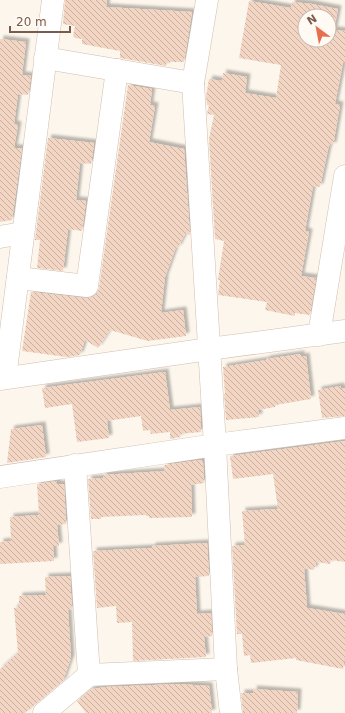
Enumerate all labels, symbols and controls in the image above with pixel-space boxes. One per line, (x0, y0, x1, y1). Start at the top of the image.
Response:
scale bar (10, 8, 70, 34)
north arrow (297, 8, 337, 48)
text: N (305, 12, 319, 28)
text: 20 m (16, 15, 47, 29)

